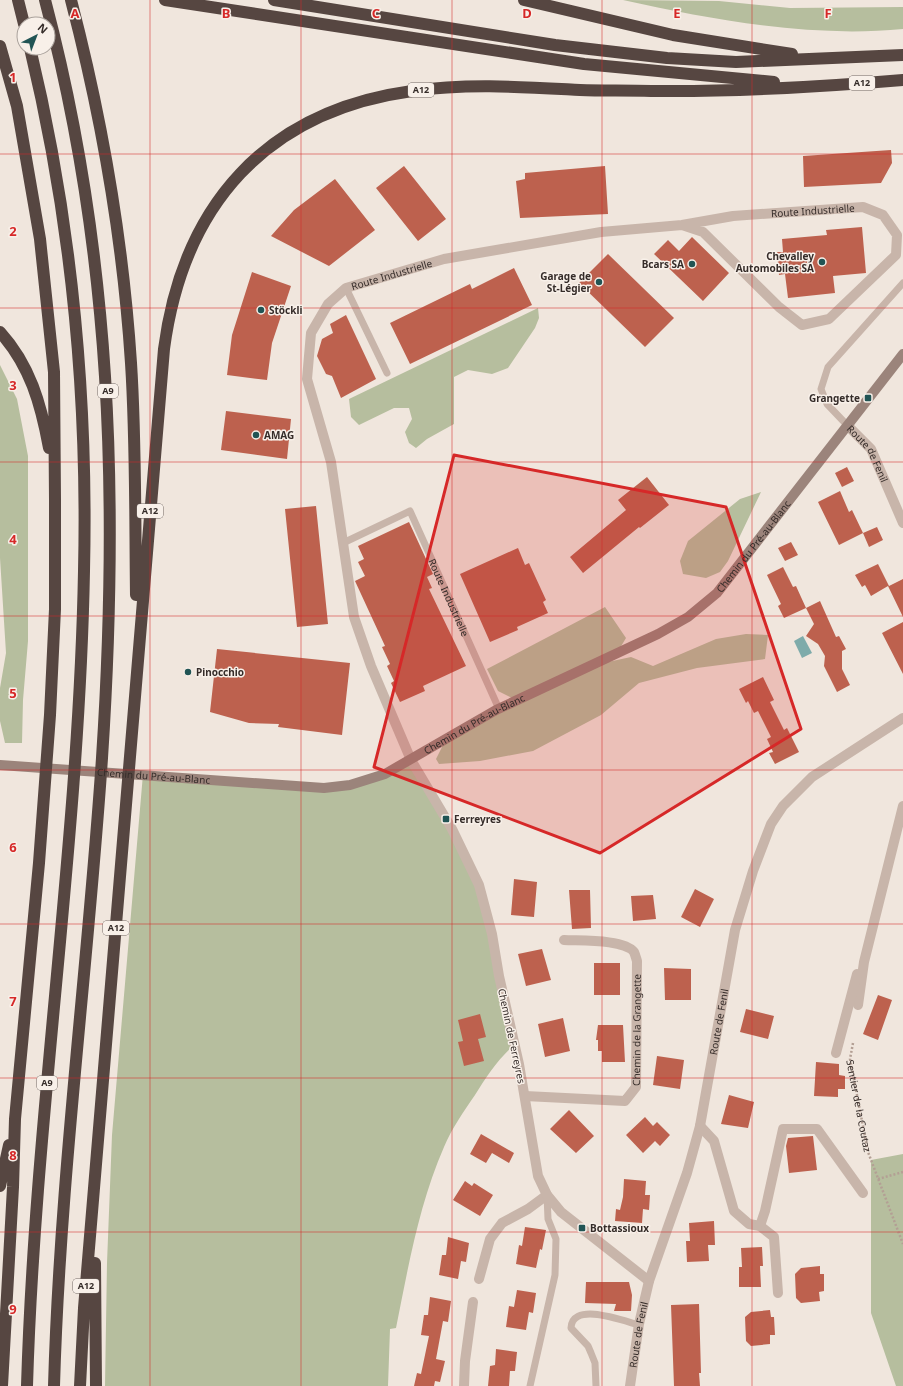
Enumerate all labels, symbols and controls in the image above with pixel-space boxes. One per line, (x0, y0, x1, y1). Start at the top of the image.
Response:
text: A (71, 4, 80, 22)
text: B (222, 4, 230, 22)
text: C (372, 4, 380, 22)
text: D (522, 4, 532, 22)
text: E (673, 4, 681, 22)
text: F (824, 4, 832, 22)
north arrow (16, 16, 56, 56)
text: N (35, 20, 51, 37)
text: 1 (9, 68, 17, 86)
road number: A12 (849, 76, 875, 90)
road number: A12 (408, 83, 434, 97)
street label: Route Industrielle (770, 201, 855, 220)
text: 2 (9, 222, 17, 240)
place label: Chevalley Automobiles SA (736, 249, 814, 275)
street label: Route Industrielle (349, 256, 434, 293)
place label: Bcars SA (642, 257, 684, 271)
marker: Chevalley Automobiles SA (817, 257, 827, 267)
marker: Bcars SA (687, 259, 697, 269)
place label: Garage de St-Légier (540, 269, 592, 295)
marker: Garage de St-Légier (594, 277, 604, 287)
place label: Stöckli (269, 303, 302, 317)
marker: Stöckli (256, 305, 266, 315)
text: 3 (9, 376, 17, 394)
road number: A9 (98, 384, 118, 398)
place label: Grangette (809, 391, 860, 405)
marker: Grangette (863, 393, 873, 403)
street label: Route de Fenil (844, 422, 892, 484)
place label: AMAG (264, 428, 294, 442)
marker: AMAG (251, 430, 261, 440)
street label: Chemin du Pré-au-Blanc (713, 497, 794, 595)
road number: A12 (137, 504, 163, 518)
text: 4 (9, 530, 17, 548)
street label: Route Industrielle (425, 556, 473, 639)
place label: Pinocchio (196, 665, 244, 679)
marker: Pinocchio (183, 667, 193, 677)
text: 5 (9, 684, 17, 702)
street label: Chemin du Pré-au-Blanc (421, 690, 527, 757)
street label: Chemin du Pré-au-Blanc (97, 765, 211, 787)
place label: Ferreyres (454, 812, 501, 826)
marker: Ferreyres (441, 814, 451, 824)
text: 6 (9, 838, 17, 856)
road number: A12 (103, 921, 129, 935)
street label: Chemin de la Grangette (629, 974, 644, 1086)
street label: Chemin de Ferreyres (495, 987, 529, 1085)
street label: Route de Fenil (706, 988, 731, 1056)
text: 7 (9, 992, 17, 1010)
street label: Sentier de la Coutaz (843, 1059, 875, 1153)
road number: A9 (37, 1076, 57, 1090)
text: 8 (9, 1146, 17, 1164)
place label: Bottassioux (590, 1221, 649, 1235)
marker: Bottassioux (577, 1223, 587, 1233)
road number: A12 (73, 1279, 99, 1293)
text: 9 (9, 1300, 17, 1318)
street label: Route de Fenil (626, 1300, 651, 1369)

